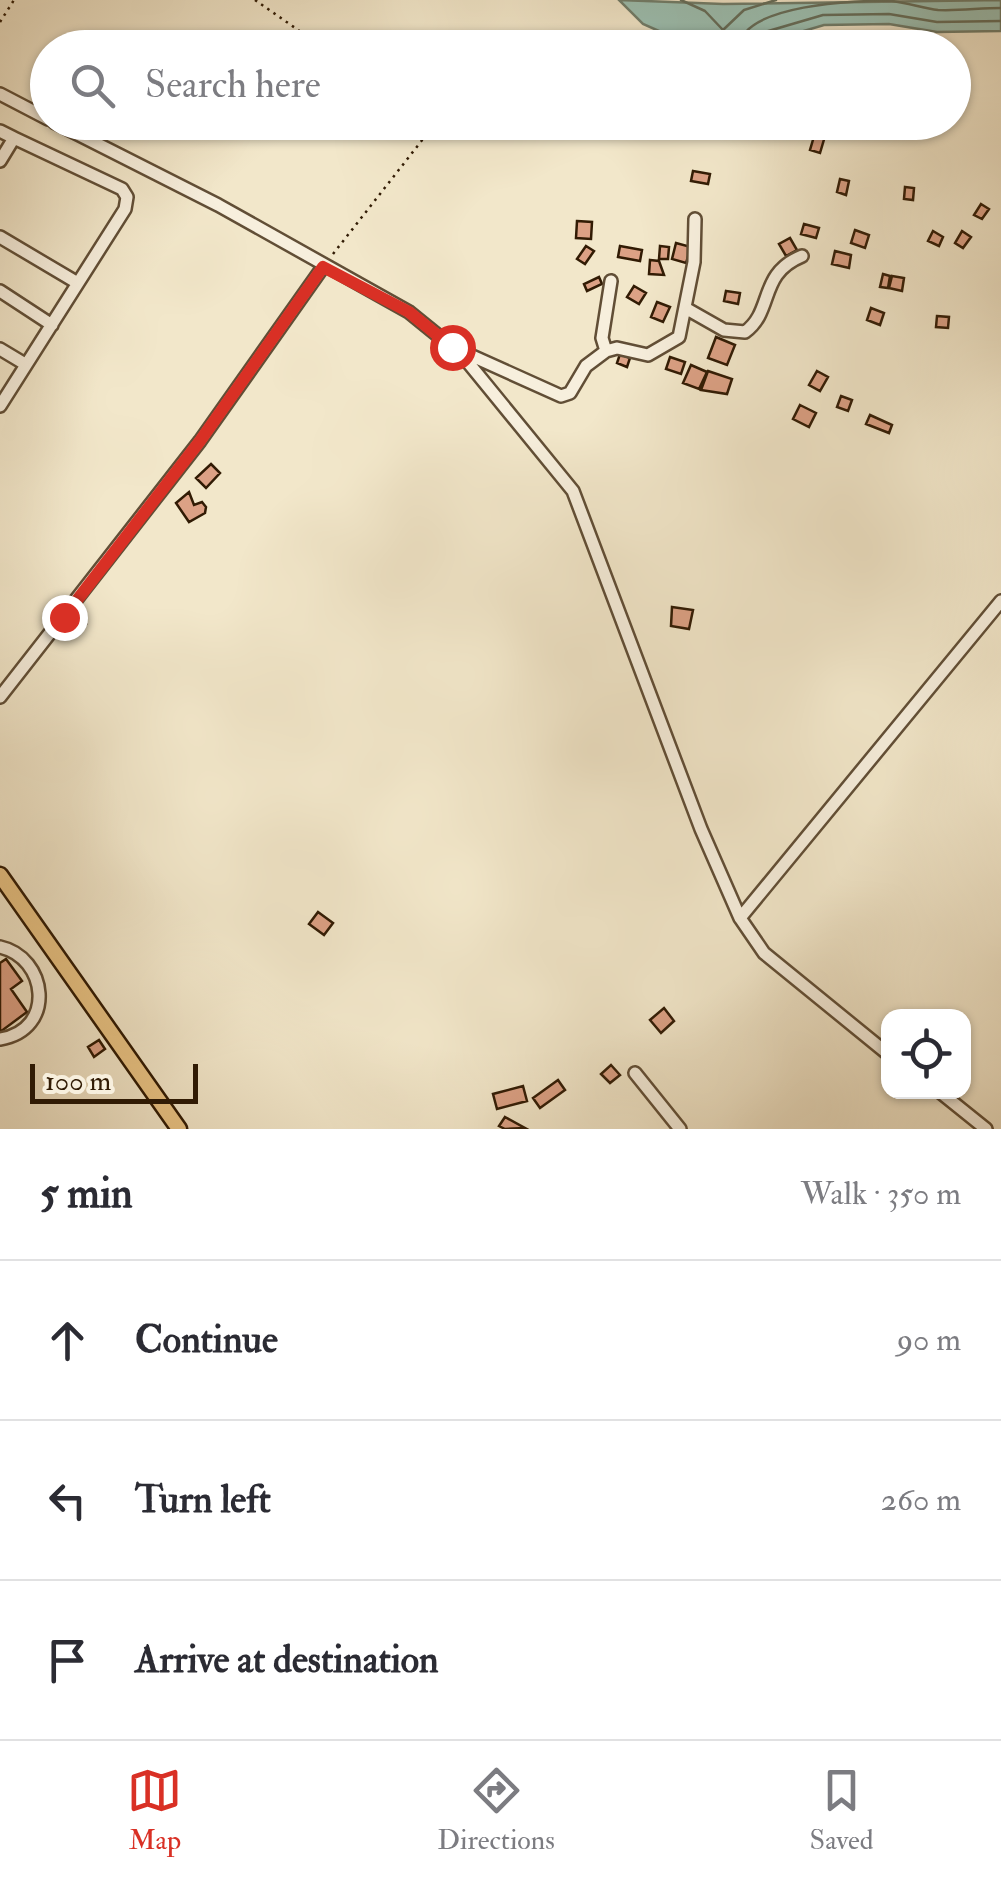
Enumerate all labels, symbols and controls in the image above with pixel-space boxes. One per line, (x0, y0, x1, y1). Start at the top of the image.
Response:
search box (30, 30, 971, 140)
icon: search (65, 58, 120, 113)
text: Search here (145, 61, 321, 109)
route start (430, 325, 476, 371)
route end (42, 595, 88, 641)
map controls (881, 1009, 971, 1099)
button: locate (881, 1009, 971, 1099)
scale bar (30, 1059, 198, 1104)
text: 100 m (45, 1064, 111, 1099)
text: 5 min (40, 1168, 133, 1220)
text: Walk · 350 m (801, 1174, 961, 1214)
icon: ahead (40, 1313, 95, 1368)
text: Continue (135, 1316, 278, 1364)
text: 90 m (897, 1320, 961, 1360)
icon: left (40, 1473, 95, 1528)
text: Turn left (135, 1476, 271, 1524)
text: 260 m (881, 1480, 961, 1520)
icon: arrive (40, 1633, 95, 1688)
text: Arrive at destination (135, 1636, 439, 1684)
tab: Map (127, 1763, 182, 1858)
tab: Directions (437, 1763, 555, 1858)
tab: Saved (810, 1763, 874, 1858)

